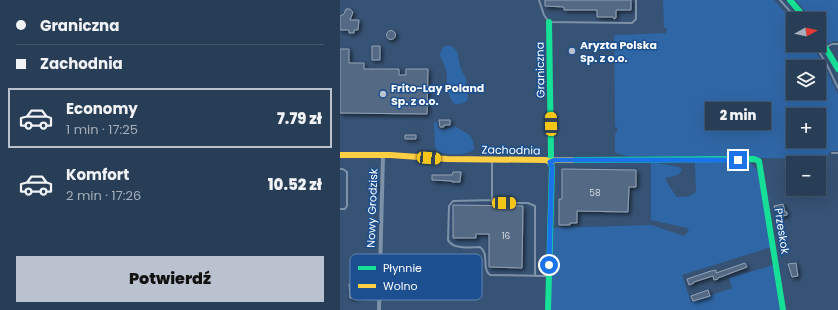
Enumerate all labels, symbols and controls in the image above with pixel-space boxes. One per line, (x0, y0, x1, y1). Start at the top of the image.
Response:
north arrow (786, 12, 826, 52)
map controls (786, 12, 826, 196)
text: Graniczna (40, 15, 119, 36)
place label: Aryzta Polska Sp. z o.o. (580, 37, 657, 66)
street label: Graniczna (532, 42, 548, 98)
marker: Aryzta Polska Sp. z o.o. (567, 46, 577, 56)
text: Zachodnia (40, 53, 123, 74)
button: layers (786, 60, 826, 100)
place label: Frito-Lay Poland Sp. z o.o. (391, 80, 484, 109)
marker: Frito-Lay Poland Sp. z o.o. (378, 89, 388, 99)
text: Economy (66, 98, 138, 119)
icon: car (18, 100, 54, 136)
callout: 2 min (705, 102, 771, 130)
text: 2 min (720, 106, 756, 125)
text: 7.79 zł (277, 108, 322, 129)
button: + (786, 108, 826, 148)
car (545, 112, 557, 136)
text: 1 min · 17:25 (66, 120, 138, 139)
street label: Zachodnia (481, 141, 541, 159)
car (417, 151, 441, 165)
route end (729, 151, 747, 169)
button: − (786, 156, 826, 196)
text: Komfort (66, 164, 129, 185)
icon: car (18, 166, 54, 202)
street label: Nowy Grodzisk (363, 168, 381, 248)
text: 10.52 zł (268, 174, 322, 195)
text: 2 min · 17:26 (66, 186, 141, 205)
house number: 58 (589, 187, 601, 199)
car (492, 197, 516, 209)
street label: Przeskok (770, 207, 794, 255)
house number: 16 (502, 230, 511, 242)
legend (350, 254, 482, 300)
button: Potwierdź (16, 256, 324, 302)
route start (540, 256, 558, 274)
text: Płynnie (383, 260, 422, 276)
text: Wolno (383, 278, 418, 294)

